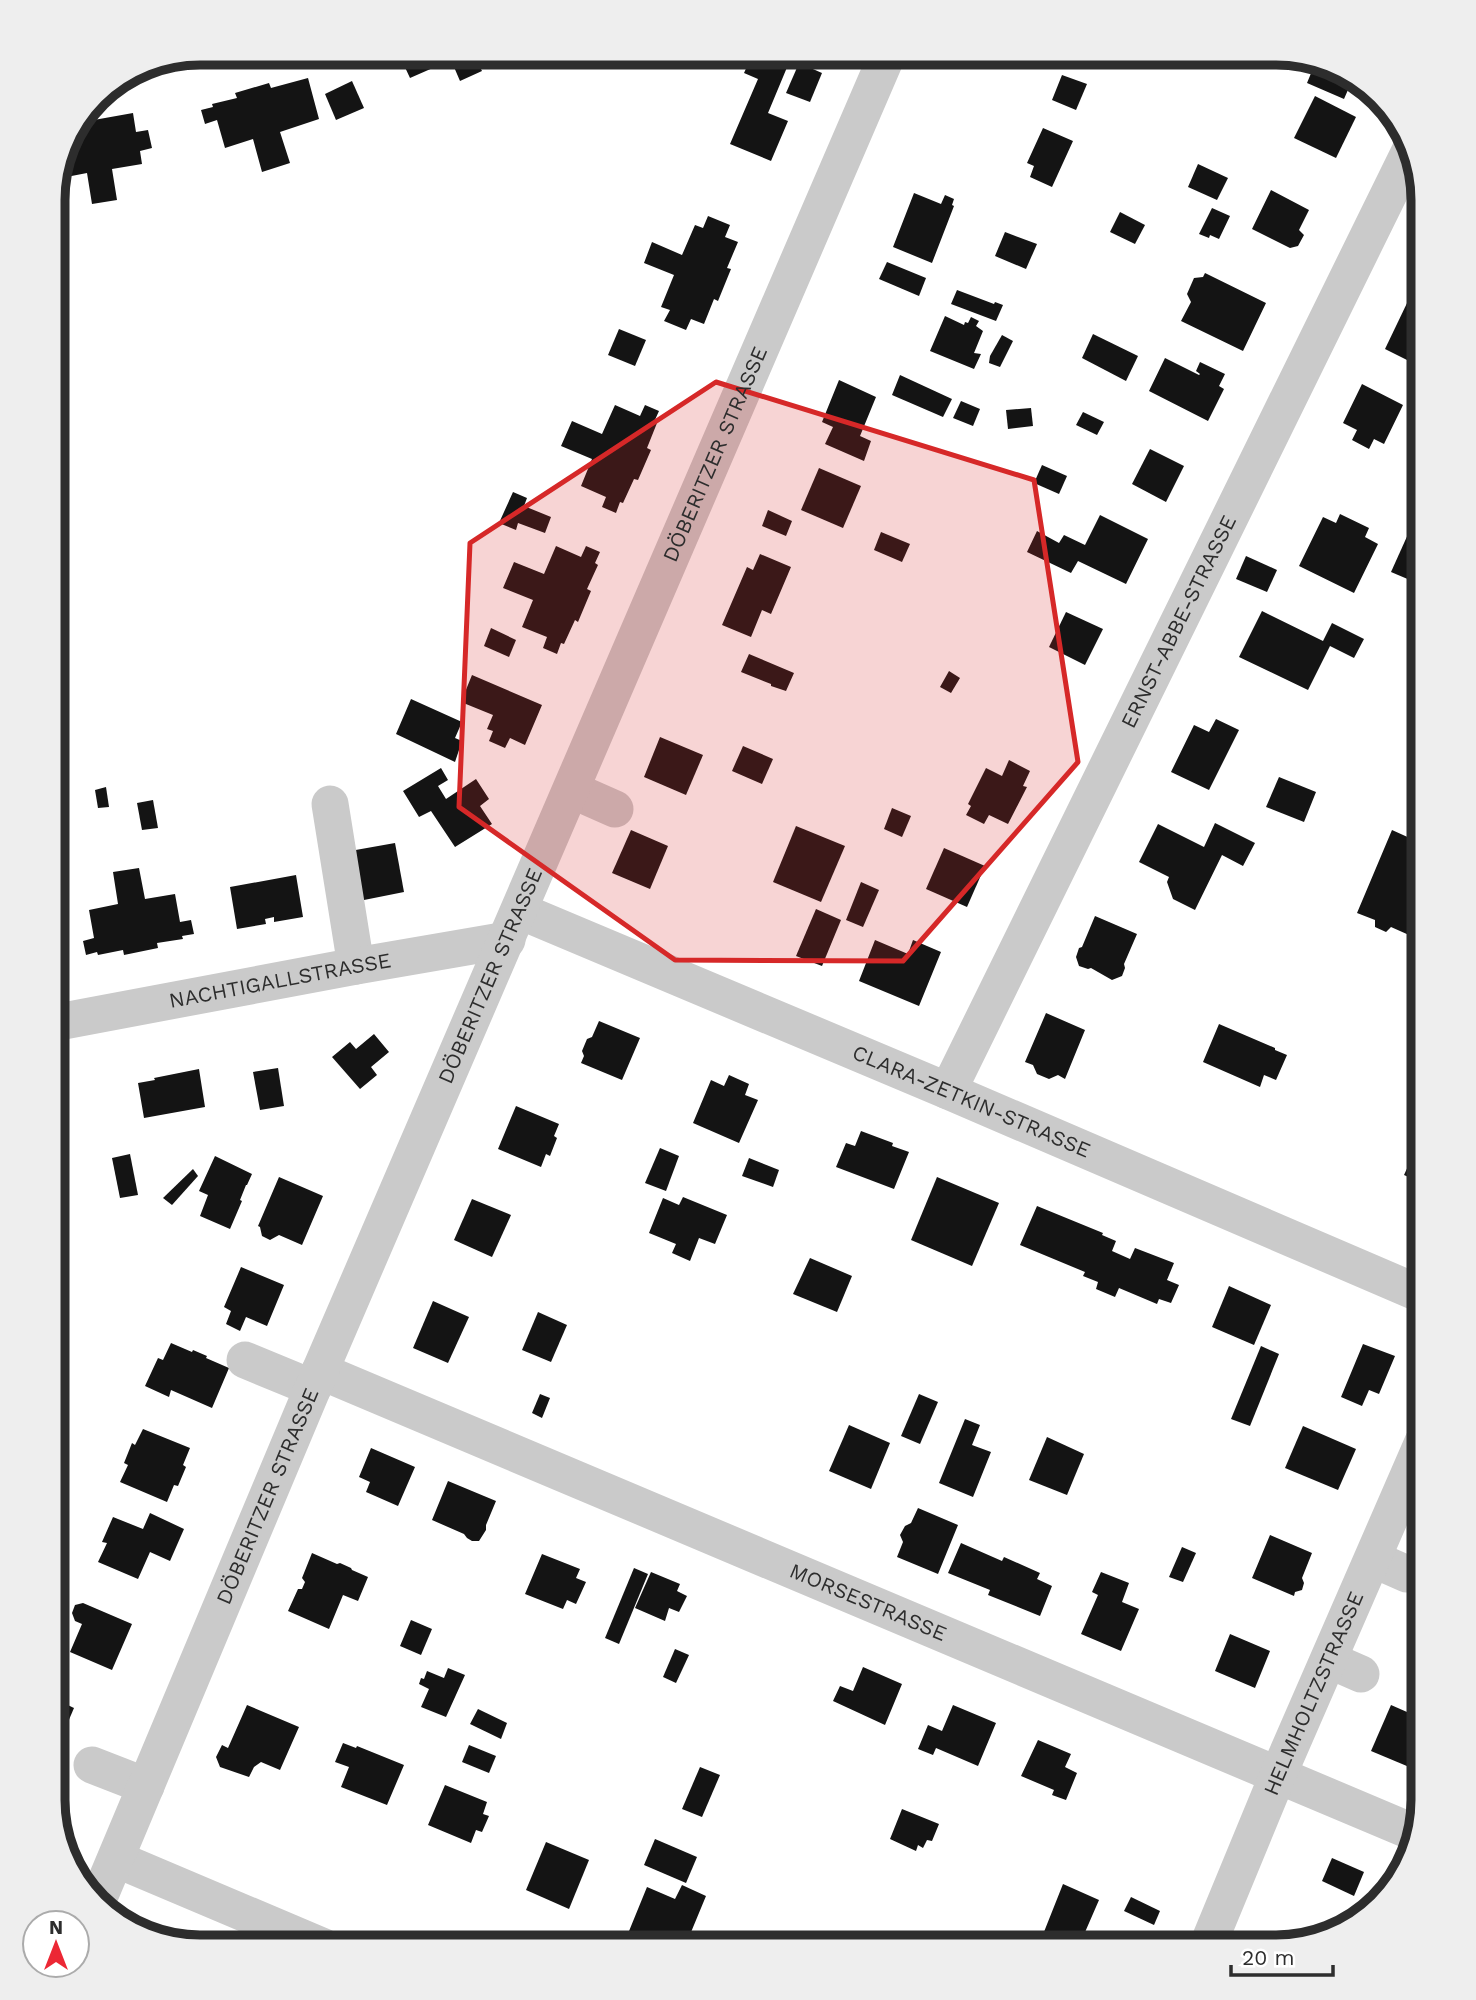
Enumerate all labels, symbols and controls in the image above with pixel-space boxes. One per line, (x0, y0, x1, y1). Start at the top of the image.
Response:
street label: DÖBERITZER STRASSE (657, 342, 772, 566)
street label: ERNST-ABBE-STRASSE (1115, 511, 1241, 732)
street label: DÖBERITZER STRASSE (432, 864, 547, 1087)
street label: NACHTIGALLSTRASSE (167, 947, 393, 1013)
street label: CLARA-ZETKIN-STRASSE (849, 1039, 1094, 1163)
street label: DÖBERITZER STRASSE (211, 1384, 323, 1608)
street label: MORSESTRASSE (786, 1558, 951, 1646)
street label: HELMHOLTZSTRASSE (1258, 1588, 1368, 1799)
north arrow (21, 1909, 91, 1979)
text: N (49, 1916, 63, 1939)
scale bar (1231, 1934, 1332, 1978)
text: 20 m (1242, 1945, 1294, 1970)

